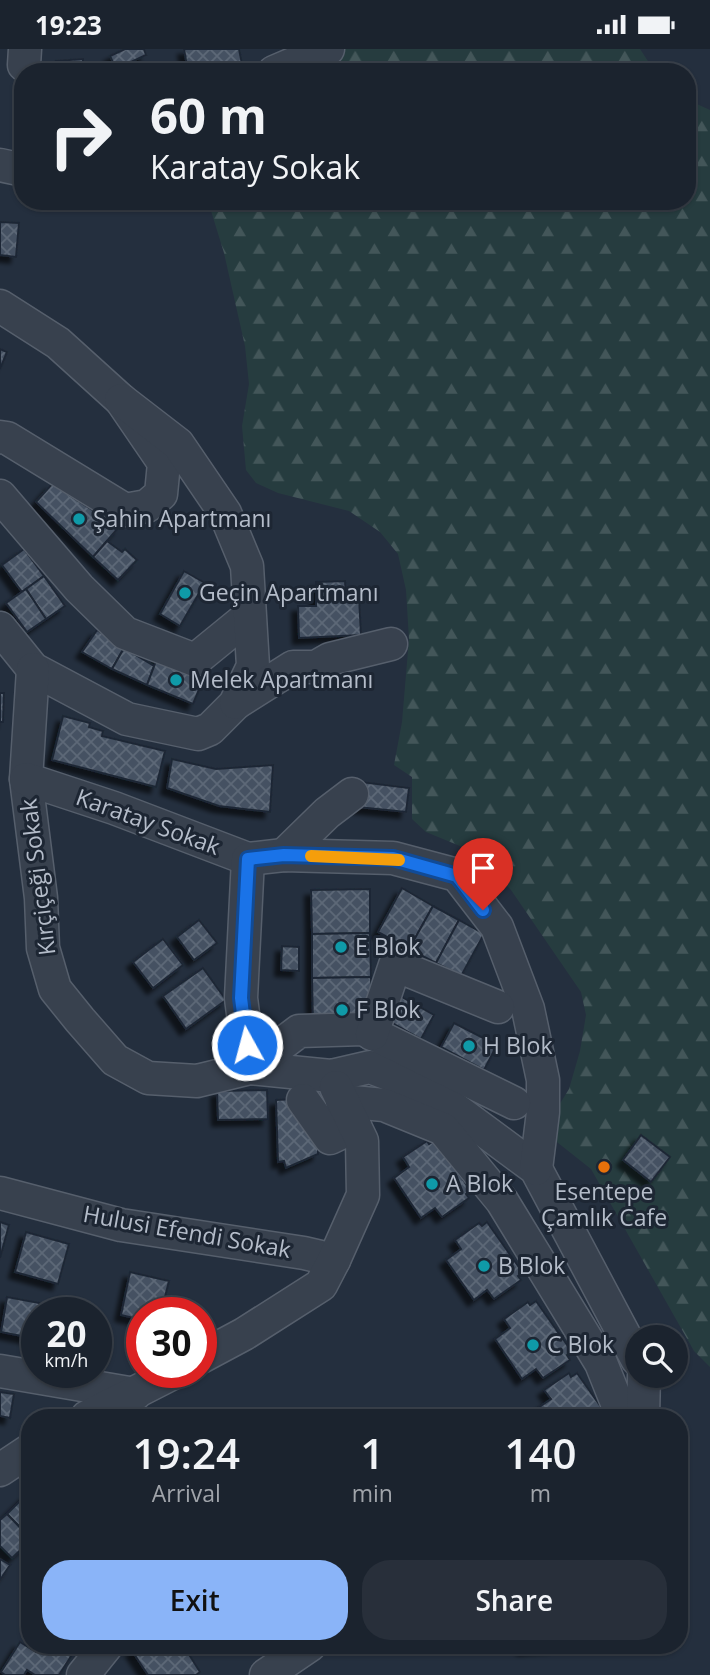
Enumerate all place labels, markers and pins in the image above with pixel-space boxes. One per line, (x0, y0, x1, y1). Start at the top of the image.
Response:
place label: Şahin Apartmanı (93, 502, 271, 534)
marker: Şahin Apartmanı (71, 511, 87, 527)
place label: Geçin Apartmanı (199, 576, 379, 608)
marker: Geçin Apartmanı (177, 585, 193, 601)
place label: Melek Apartmanı (190, 663, 373, 695)
marker: Melek Apartmanı (168, 672, 184, 688)
pin (453, 838, 513, 910)
place label: E Blok (355, 930, 420, 962)
marker: E Blok (333, 939, 349, 955)
place label: F Blok (356, 993, 420, 1025)
marker: F Blok (334, 1002, 350, 1018)
place label: H Blok (483, 1029, 553, 1061)
marker: H Blok (461, 1038, 477, 1054)
marker: Esentepe Çamlık Cafe (596, 1159, 612, 1175)
place label: A Blok (446, 1167, 513, 1199)
place label: Esentepe Çamlık Cafe (541, 1175, 667, 1233)
marker: A Blok (424, 1176, 440, 1192)
place label: B Blok (498, 1249, 565, 1281)
marker: B Blok (476, 1258, 492, 1274)
place label: C Blok (547, 1328, 614, 1360)
marker: C Blok (525, 1337, 541, 1353)

